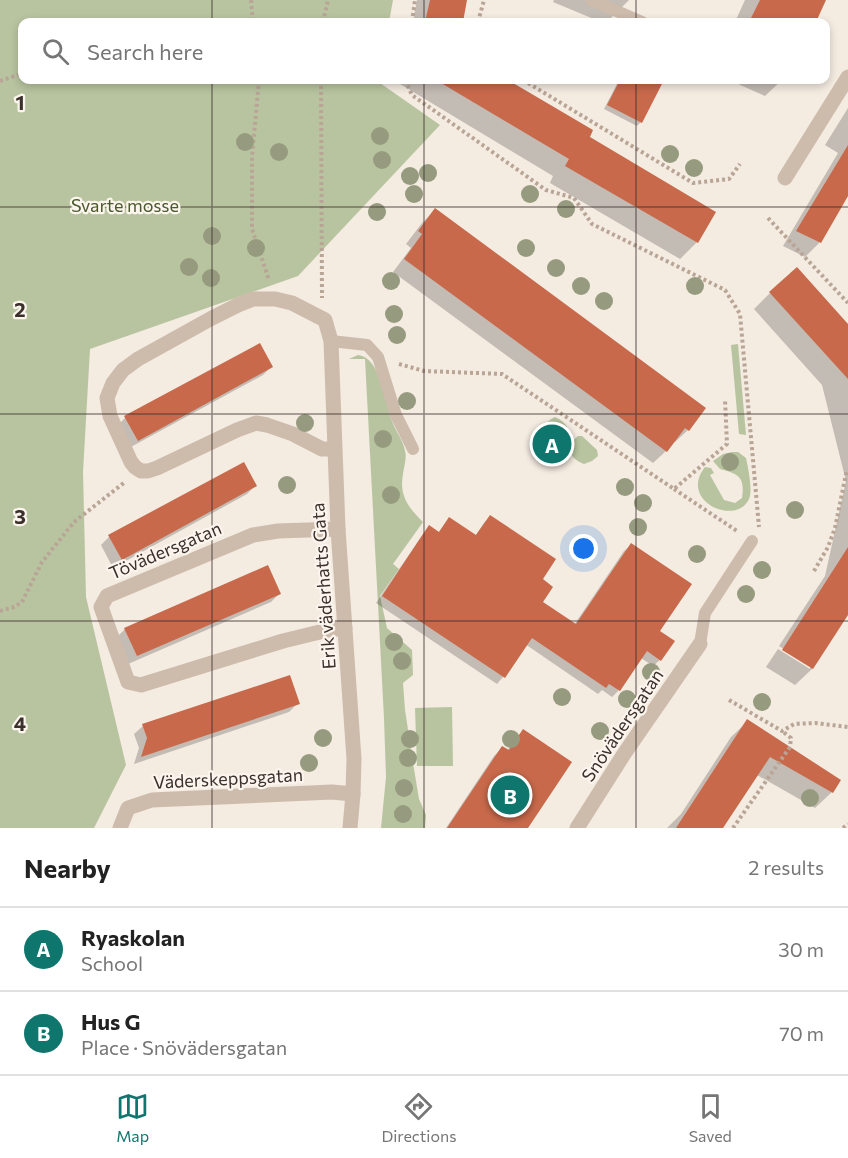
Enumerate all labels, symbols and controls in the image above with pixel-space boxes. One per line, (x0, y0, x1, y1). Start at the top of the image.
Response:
search box (18, 18, 830, 84)
icon: search (39, 35, 72, 68)
text: Search here (87, 38, 203, 65)
text: 1 (15, 90, 25, 114)
park label: Svarte mosse (71, 194, 179, 216)
text: 2 (14, 297, 26, 321)
pin: A (532, 422, 572, 466)
street label: Erik väderhatts Gata (306, 502, 340, 670)
text: 3 (14, 504, 26, 528)
street label: Tövädersgatan (105, 516, 225, 584)
your location (569, 534, 598, 563)
street label: Snövädersgatan (576, 665, 668, 785)
text: 4 (14, 711, 26, 735)
street label: Väderskeppsgatan (153, 763, 303, 793)
pin: B (490, 772, 530, 818)
text: Nearby (24, 852, 111, 883)
text: 2 results (748, 855, 824, 879)
text: Ryaskolan (81, 924, 185, 951)
text: A (36, 937, 51, 961)
text: 30 m (778, 937, 824, 961)
text: School (81, 951, 143, 975)
text: Hus G (81, 1008, 141, 1035)
text: B (37, 1021, 50, 1045)
text: 70 m (779, 1021, 824, 1045)
text: Place · Snövädersgatan (81, 1035, 287, 1059)
tab: Map (116, 1090, 149, 1145)
tab: Directions (381, 1090, 456, 1145)
tab: Saved (689, 1090, 732, 1145)

